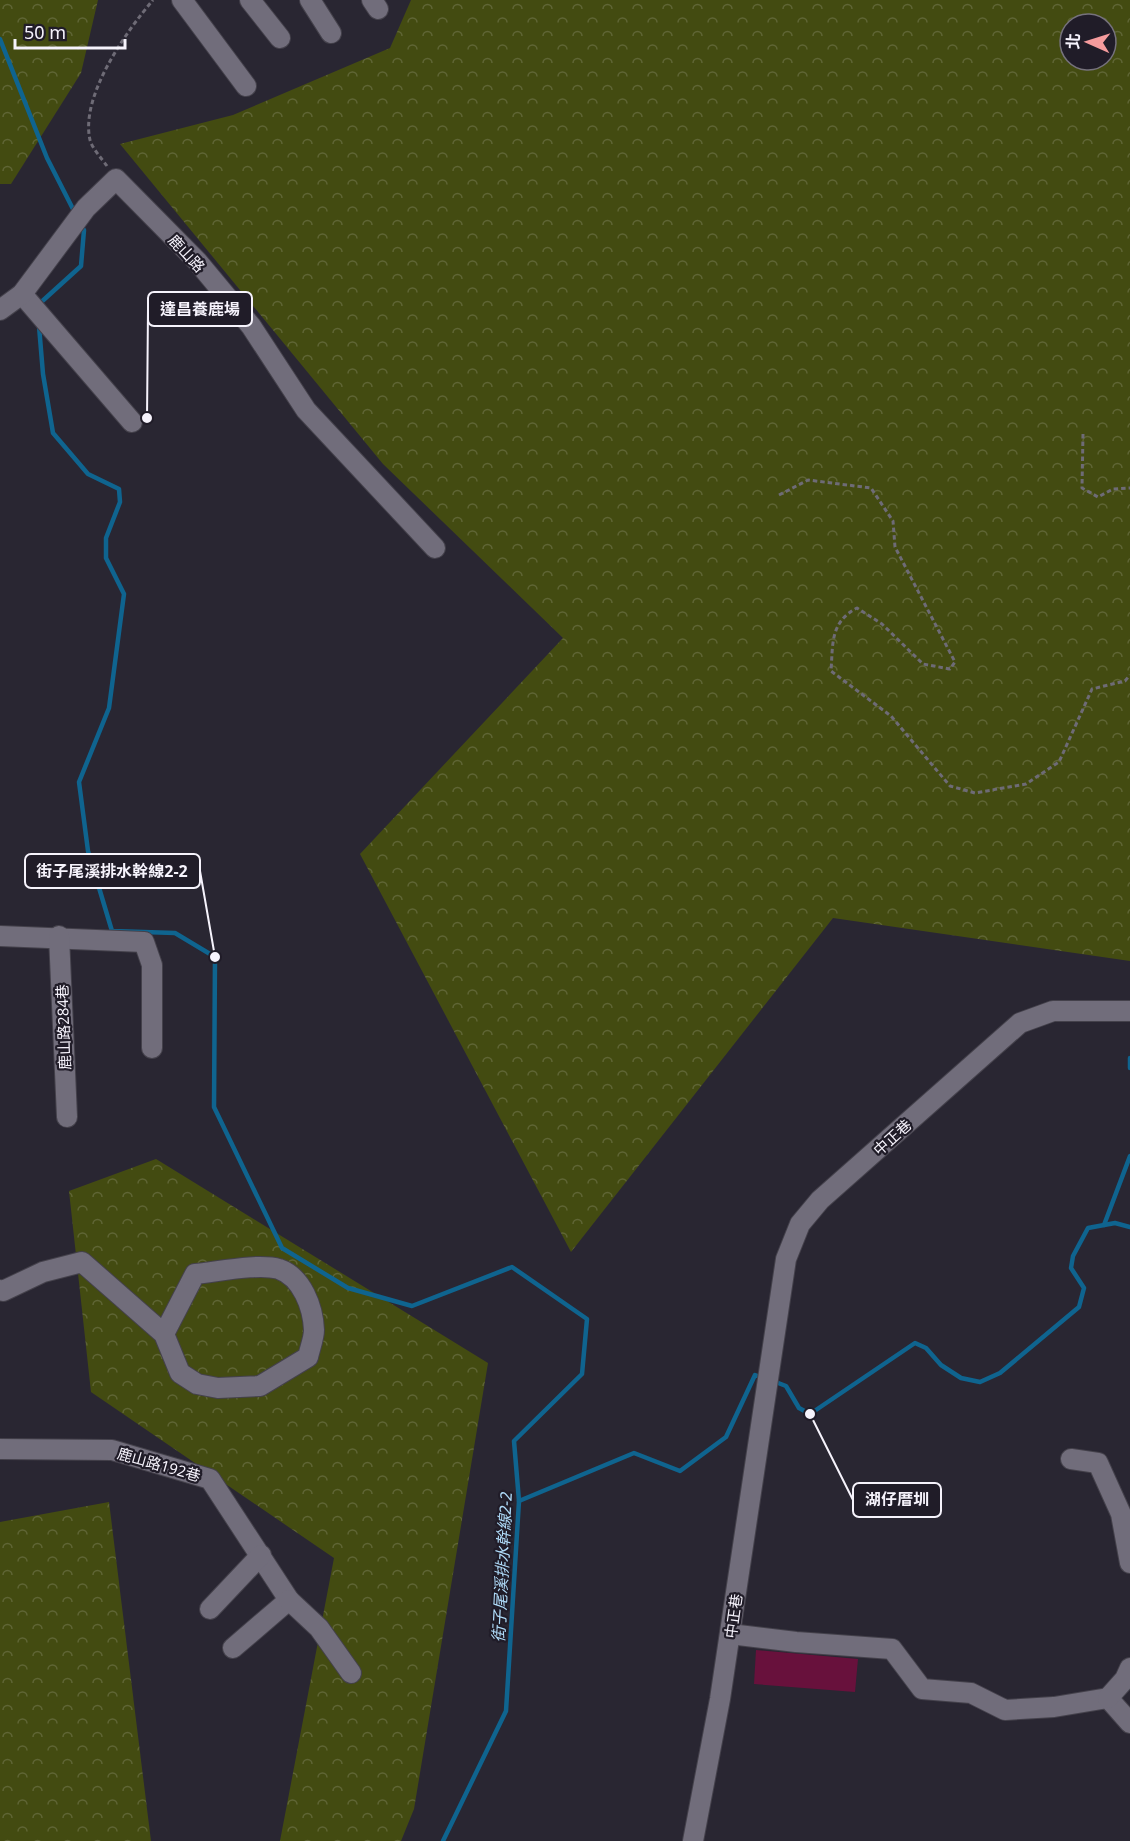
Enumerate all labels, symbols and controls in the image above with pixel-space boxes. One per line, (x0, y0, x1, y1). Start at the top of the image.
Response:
scale bar (15, 12, 124, 50)
north arrow (1058, 12, 1118, 72)
text: 50 m (24, 20, 66, 44)
text: 北 (1062, 33, 1084, 50)
street label: 鹿山路 (164, 230, 210, 276)
callout: 達昌養鹿場 (148, 292, 252, 326)
text: 達昌養鹿場 (160, 298, 240, 320)
callout: 街子尾溪排水幹線2-2 (25, 854, 200, 888)
text: 街子尾溪排水幹線2-2 (36, 860, 188, 882)
street label: 鹿山路284巷 (52, 984, 74, 1070)
street label: 中正巷 (869, 1115, 915, 1159)
street label: 鹿山路192巷 (115, 1443, 203, 1485)
callout: 湖仔厝圳 (853, 1483, 941, 1517)
text: 湖仔厝圳 (865, 1488, 929, 1510)
water label: 街子尾溪排水幹線2-2 (487, 1491, 517, 1643)
street label: 中正巷 (720, 1592, 746, 1640)

